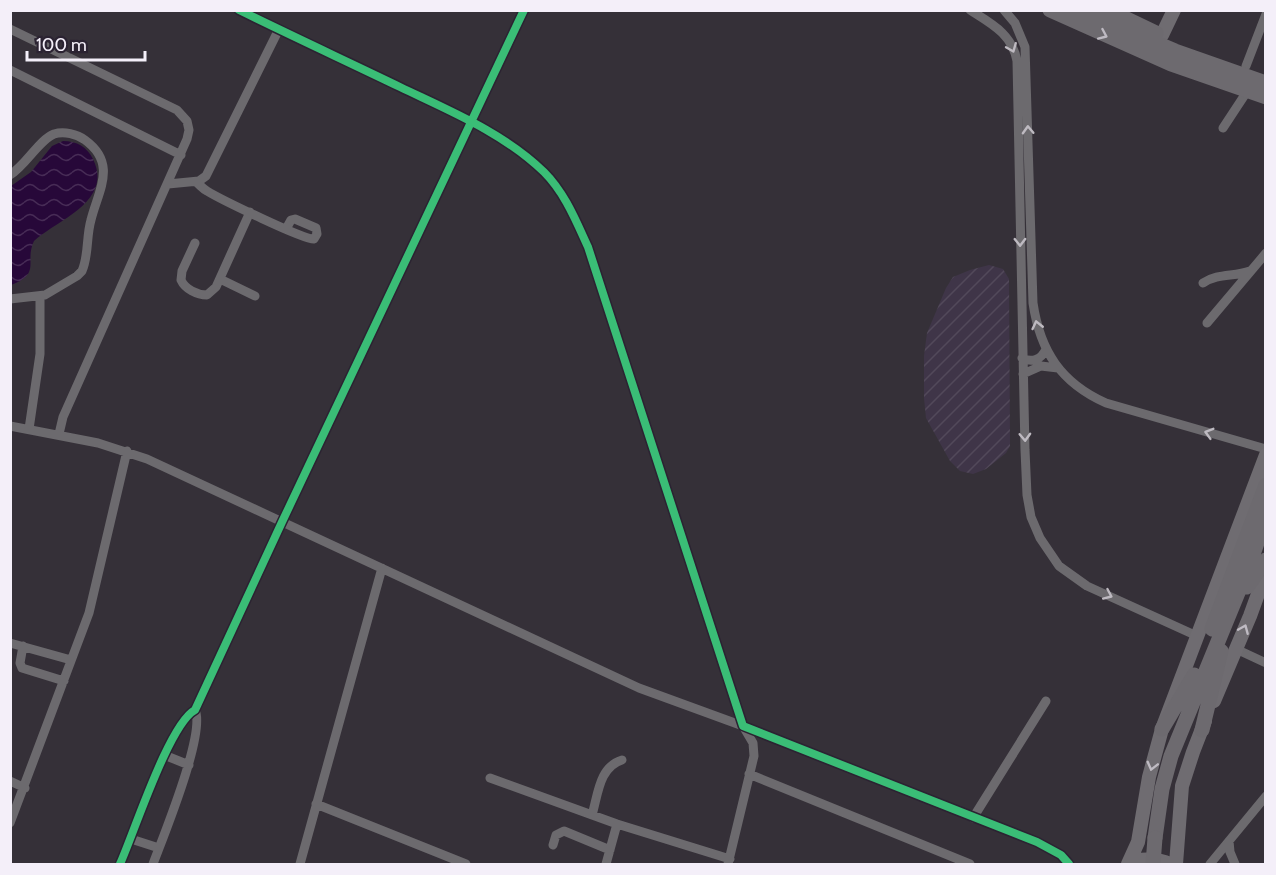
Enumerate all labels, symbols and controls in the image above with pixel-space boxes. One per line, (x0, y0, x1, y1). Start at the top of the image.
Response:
scale bar (27, 24, 146, 62)
one-way arrow (1096, 28, 1107, 40)
text: 100 m (36, 34, 87, 56)
one-way arrow (1005, 42, 1017, 53)
one-way arrow (1022, 126, 1035, 135)
one-way arrow (1014, 237, 1026, 246)
one-way arrow (1032, 320, 1045, 330)
one-way arrow (1204, 428, 1215, 440)
one-way arrow (1018, 432, 1031, 441)
one-way arrow (1102, 588, 1113, 600)
one-way arrow (1237, 625, 1249, 636)
one-way arrow (1147, 760, 1159, 771)

